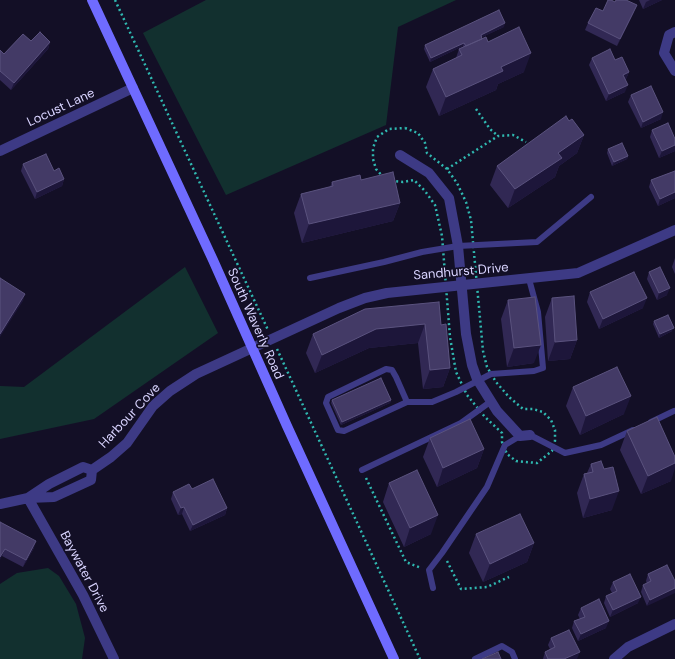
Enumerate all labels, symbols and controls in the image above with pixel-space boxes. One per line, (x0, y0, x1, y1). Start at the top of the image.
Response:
street label: Locust Lane (25, 86, 97, 130)
street label: Sandhurst Drive (413, 260, 509, 284)
street label: South Waverly Road (223, 266, 287, 382)
street label: Harbour Cove (96, 380, 164, 452)
street label: Baywater Drive (56, 529, 112, 615)

